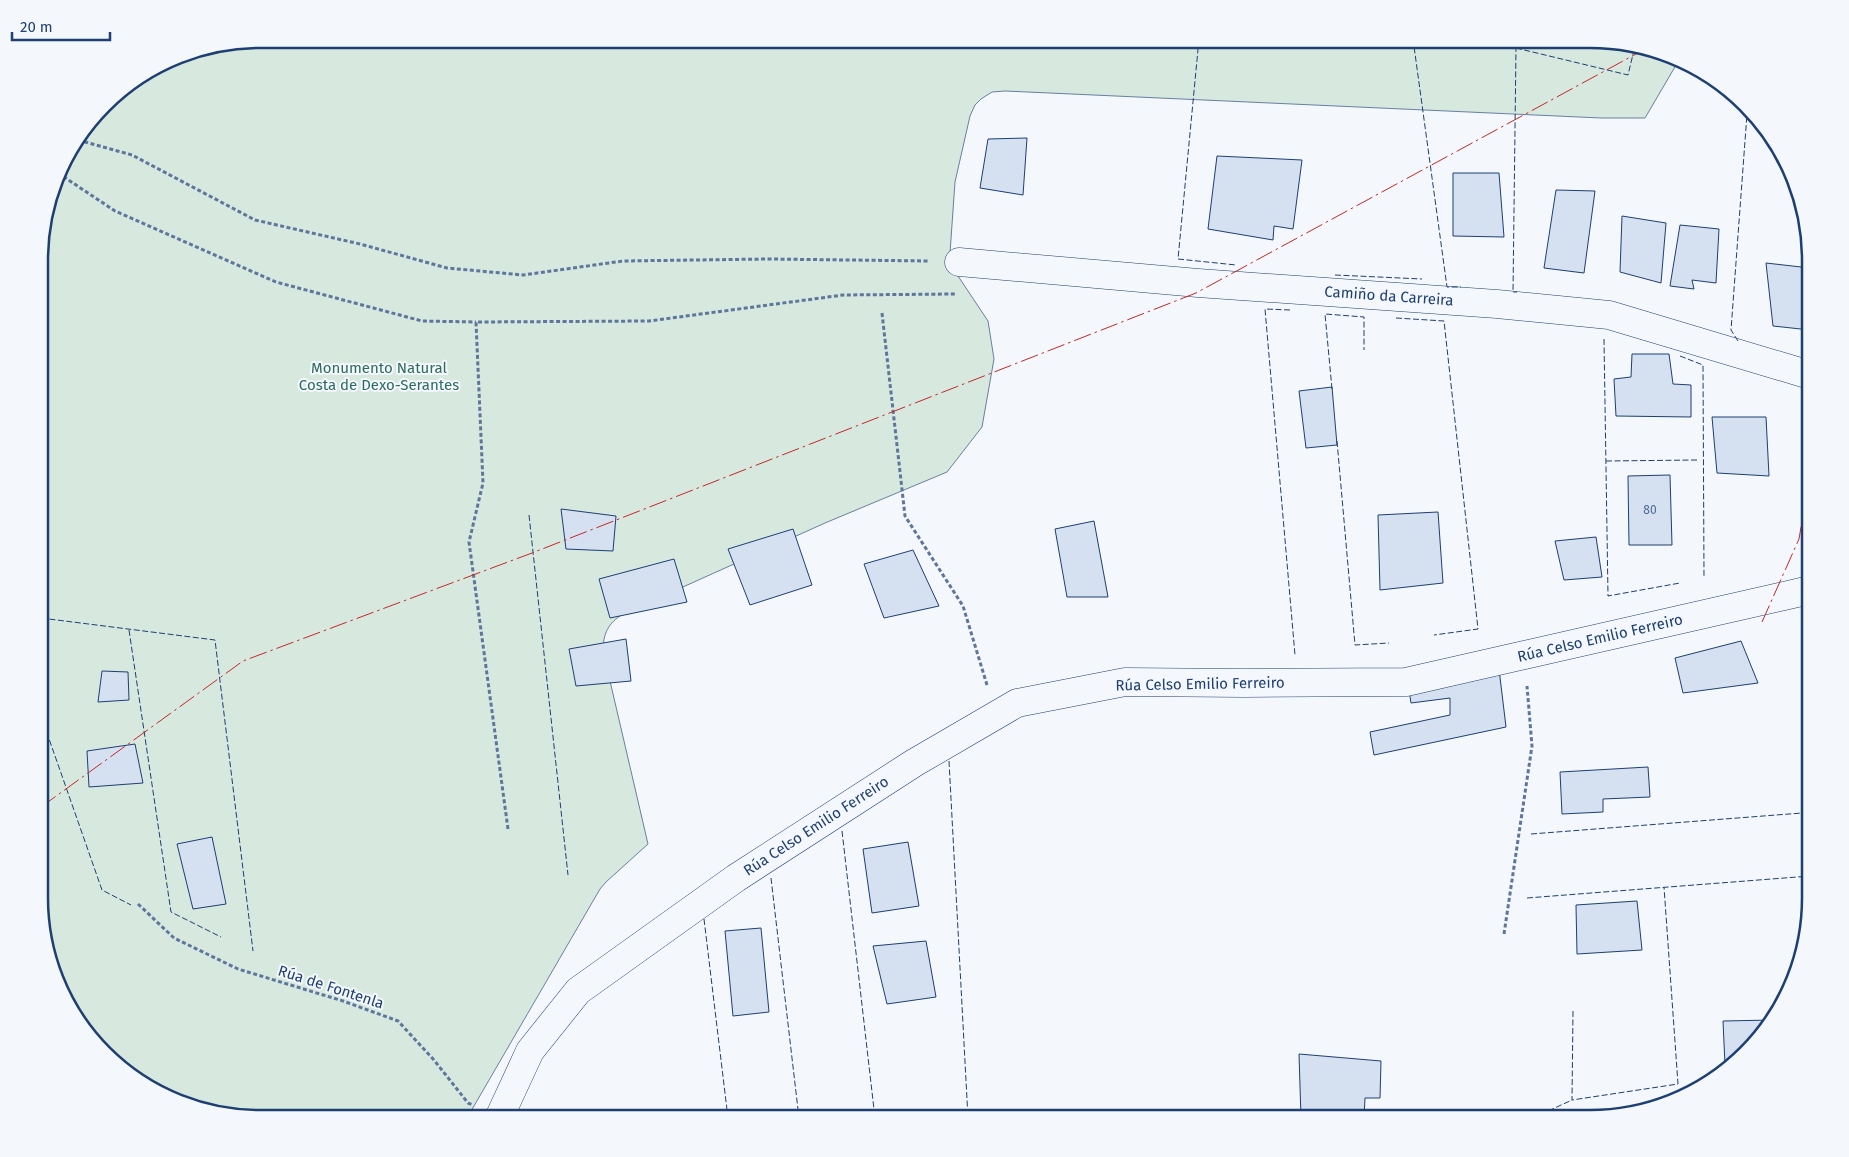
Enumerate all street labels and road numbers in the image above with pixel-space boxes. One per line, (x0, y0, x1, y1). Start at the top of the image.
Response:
street label: Camiño da Carreira (1324, 283, 1454, 309)
street label: Rúa Celso Emilio Ferreiro (1515, 610, 1685, 666)
street label: Rúa Celso Emilio Ferreiro (1115, 674, 1285, 694)
street label: Rúa Celso Emilio Ferreiro (740, 772, 892, 880)
street label: Rúa de Fontenla (276, 961, 386, 1013)

